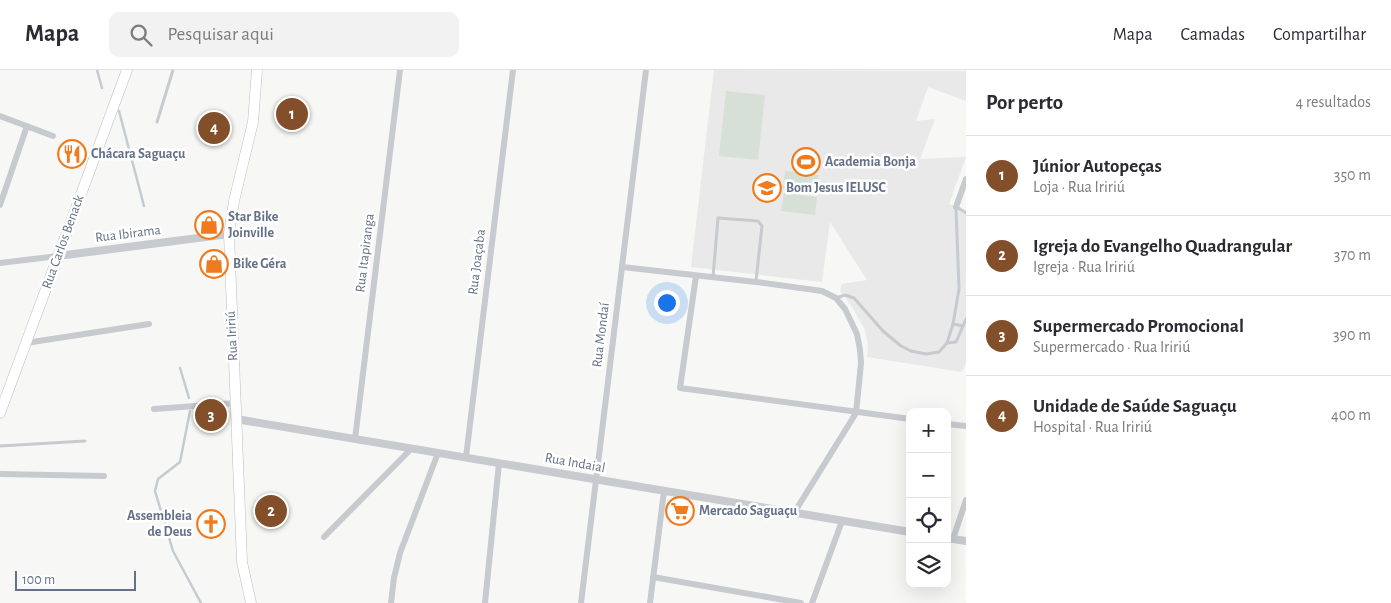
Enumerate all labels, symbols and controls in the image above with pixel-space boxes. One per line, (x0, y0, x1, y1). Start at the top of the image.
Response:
search box (109, 12, 459, 57)
icon: search (127, 21, 155, 49)
text: Mapa (25, 22, 79, 46)
text: Pesquisar aqui (167, 25, 274, 44)
text: Mapa (1113, 26, 1152, 44)
text: Camadas (1180, 26, 1245, 44)
text: Compartilhar (1273, 26, 1366, 44)
text: Por perto (986, 92, 1063, 113)
text: 4 resultados (1296, 94, 1371, 110)
pin: 1 (276, 95, 308, 133)
pin: 4 (198, 109, 230, 147)
restaurant icon: Chácara Saguaçu (57, 139, 87, 169)
place label: Chácara Saguaçu (91, 147, 186, 161)
sports icon: Academia Bonja (791, 147, 821, 177)
place label: Academia Bonja (825, 155, 916, 169)
text: Júnior Autopeças (1033, 157, 1162, 176)
text: 1 (999, 167, 1005, 183)
text: 350 m (1334, 167, 1371, 183)
school or university icon: Bom Jesus IELUSC (752, 173, 782, 203)
text: Loja · Rua Iririú (1033, 179, 1125, 195)
place label: Bom Jesus IELUSC (786, 181, 887, 195)
street label: Rua Carlos Benack (40, 193, 87, 291)
shop icon: Star Bike Joinville (194, 210, 224, 240)
place label: Star Bike Joinville (228, 210, 279, 240)
street label: Rua Itapiranga (353, 212, 377, 293)
street label: Rua Ibirama (94, 223, 162, 245)
street label: Rua Joaçaba (466, 228, 488, 296)
text: Igreja do Evangelho Quadrangular (1033, 237, 1292, 256)
text: 2 (998, 247, 1006, 263)
text: 370 m (1334, 247, 1371, 263)
shop icon: Bike Géra (199, 249, 229, 279)
place label: Bike Géra (233, 257, 287, 271)
text: Igreja · Rua Iririú (1033, 259, 1135, 275)
your location (654, 290, 680, 316)
street label: Rua Mondaí (590, 301, 612, 368)
street label: Rua Iririú (224, 311, 240, 361)
text: Supermercado Promocional (1033, 317, 1244, 336)
text: 3 (999, 327, 1005, 343)
text: 390 m (1333, 327, 1371, 343)
text: Supermercado · Rua Iririú (1033, 339, 1190, 355)
pin: 3 (195, 396, 227, 434)
text: Unidade de Saúde Saguaçu (1033, 397, 1237, 416)
text: 4 (998, 407, 1006, 423)
text: 400 m (1331, 407, 1371, 423)
map controls (906, 408, 951, 588)
button: + (906, 408, 951, 453)
text: Hospital · Rua Iririú (1033, 419, 1152, 435)
street label: Rua Indaial (544, 451, 606, 475)
button: − (906, 453, 951, 498)
pin: 2 (255, 492, 287, 530)
supermarket icon: Mercado Saguaçu (665, 496, 695, 526)
button: locate (906, 498, 951, 543)
place label: Mercado Saguaçu (699, 504, 798, 518)
place label: Assembleia de Deus (127, 509, 192, 539)
church icon: Assembleia de Deus (196, 509, 226, 539)
button: layers (906, 543, 951, 588)
scale bar (15, 568, 136, 591)
text: 100 m (22, 573, 55, 587)

